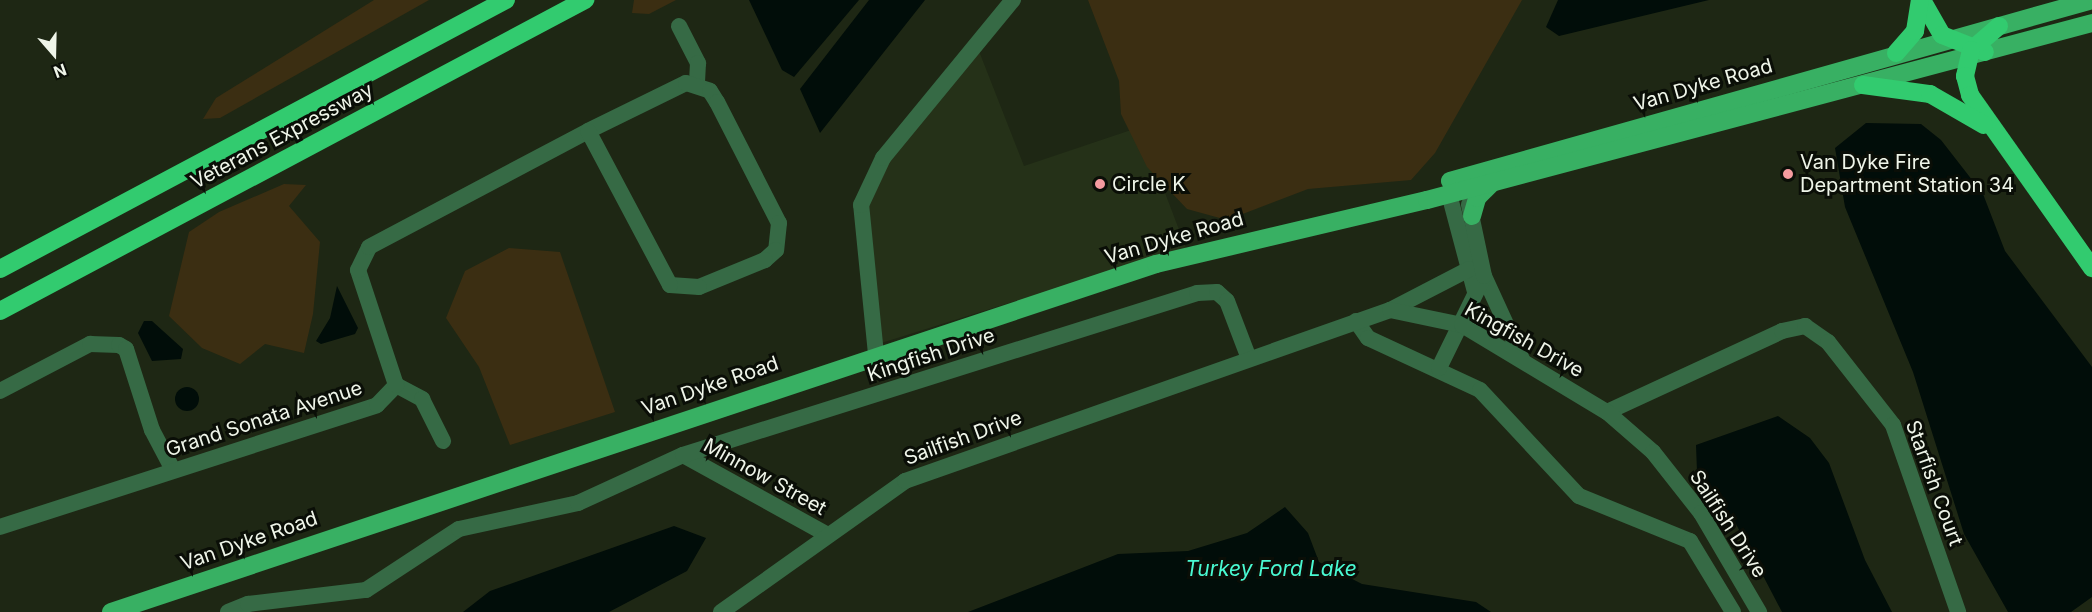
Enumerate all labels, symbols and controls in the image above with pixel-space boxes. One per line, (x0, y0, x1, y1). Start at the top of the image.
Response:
north arrow (24, 24, 84, 84)
street label: Van Dyke Road (1631, 54, 1775, 116)
text: N (51, 59, 69, 82)
street label: Veterans Expressway (187, 78, 377, 194)
place label: Van Dyke Fire Department Station 34 (1800, 150, 2014, 197)
marker: Van Dyke Fire Department Station 34 (1781, 167, 1795, 181)
place label: Circle K (1112, 172, 1186, 196)
marker: Circle K (1093, 177, 1107, 191)
street label: Van Dyke Road (1102, 207, 1246, 269)
street label: Kingfish Drive (1460, 297, 1588, 383)
street label: Kingfish Drive (864, 323, 998, 387)
street label: Van Dyke Road (638, 351, 782, 421)
street label: Grand Sonata Avenue (163, 376, 365, 462)
street label: Sailfish Drive (901, 406, 1025, 470)
street label: Starfish Court (1900, 417, 1968, 549)
street label: Minnow Street (699, 433, 831, 521)
street label: Sailfish Drive (1684, 466, 1772, 582)
street label: Van Dyke Road (177, 506, 321, 576)
water label: Turkey Ford Lake (1185, 556, 1357, 582)

